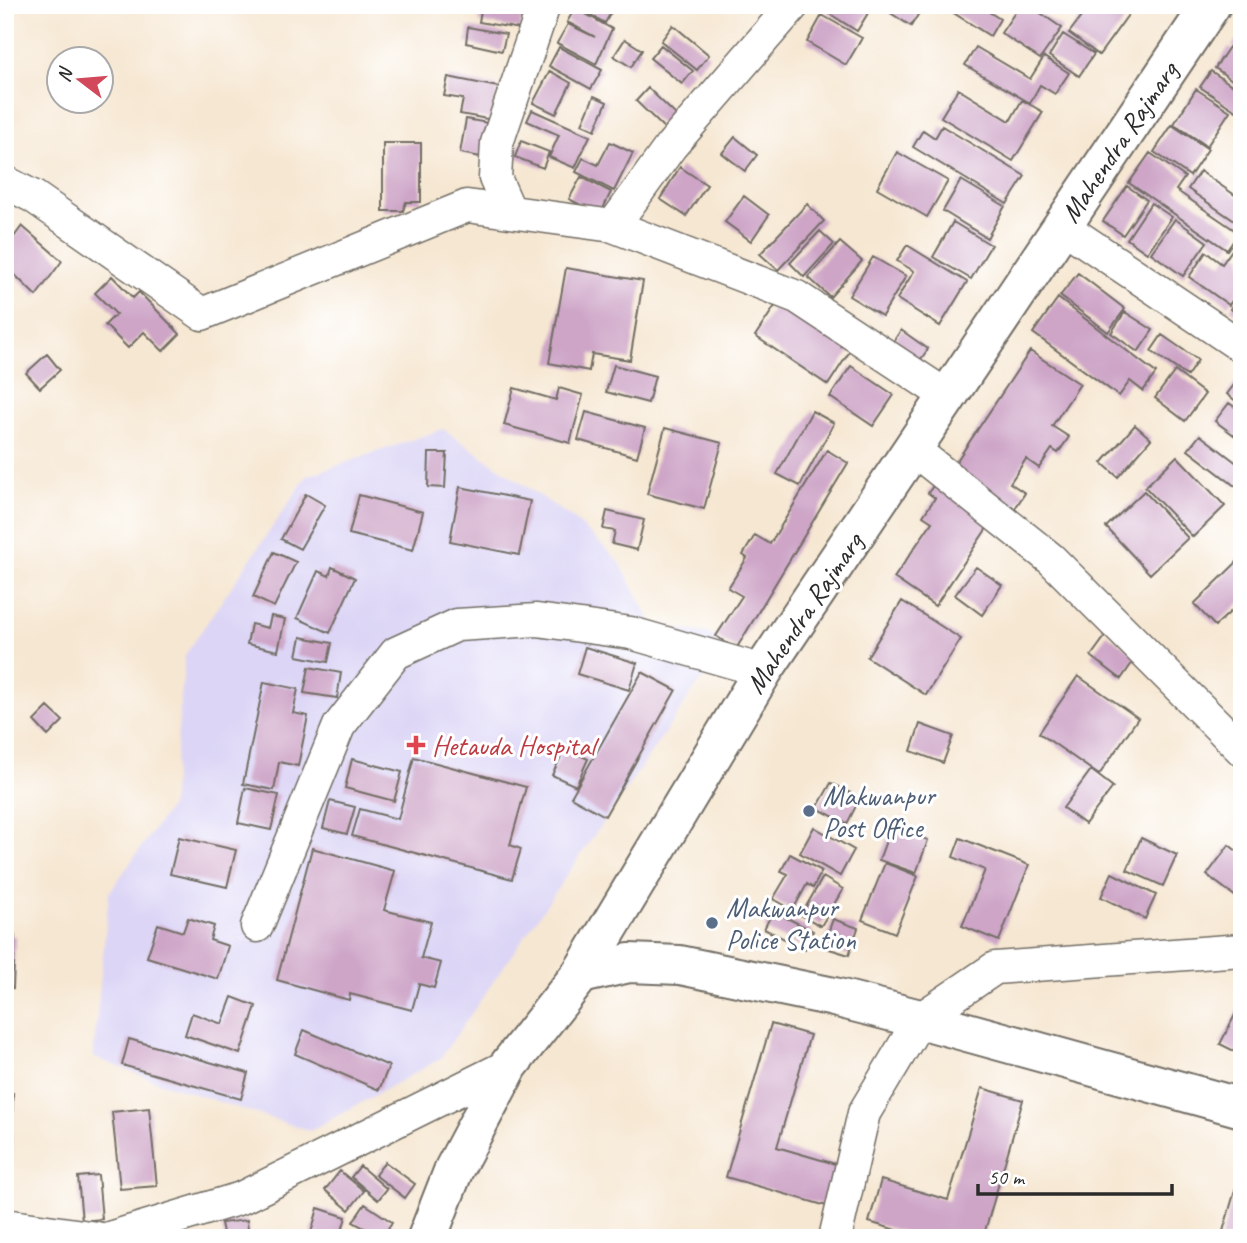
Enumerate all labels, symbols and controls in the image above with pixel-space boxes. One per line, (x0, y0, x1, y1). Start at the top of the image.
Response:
north arrow (46, 46, 116, 116)
street label: Mahendra Rajmarg (1052, 53, 1187, 229)
text: N (51, 64, 79, 85)
street label: Mahendra Rajmarg (737, 524, 872, 700)
place label: Hetauda Hospital (432, 728, 600, 763)
marker: Hetauda Hospital (406, 735, 426, 755)
place label: Makwanpur Post Office (823, 778, 937, 845)
marker: Makwanpur Post Office (801, 803, 817, 819)
place label: Makwanpur Police Station (726, 890, 856, 957)
marker: Makwanpur Police Station (704, 915, 720, 931)
scale bar (978, 1152, 1172, 1196)
text: 50 m (988, 1164, 1026, 1190)

